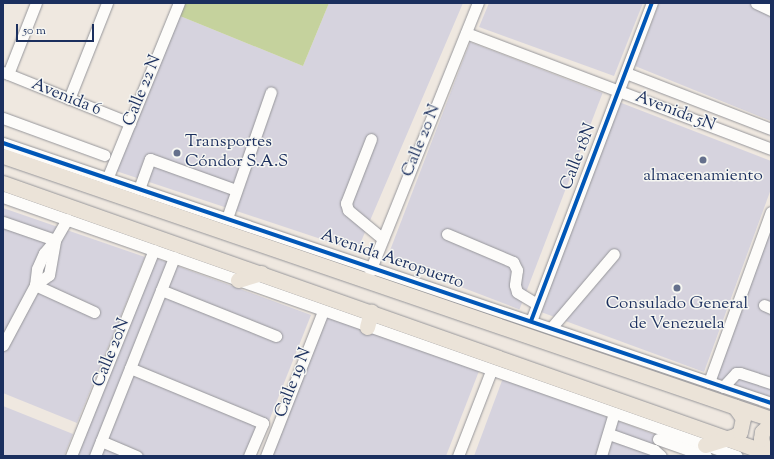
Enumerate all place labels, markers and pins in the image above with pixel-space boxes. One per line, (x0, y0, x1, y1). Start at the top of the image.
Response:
place label: Transportes Cóndor S.A.S (185, 133, 288, 173)
marker: Transportes Cóndor S.A.S (172, 148, 182, 158)
marker: almacenamiento (698, 155, 708, 165)
place label: almacenamiento (643, 167, 763, 187)
marker: Consulado General de Venezuela (672, 283, 682, 293)
place label: Consulado General de Venezuela (606, 295, 748, 335)

